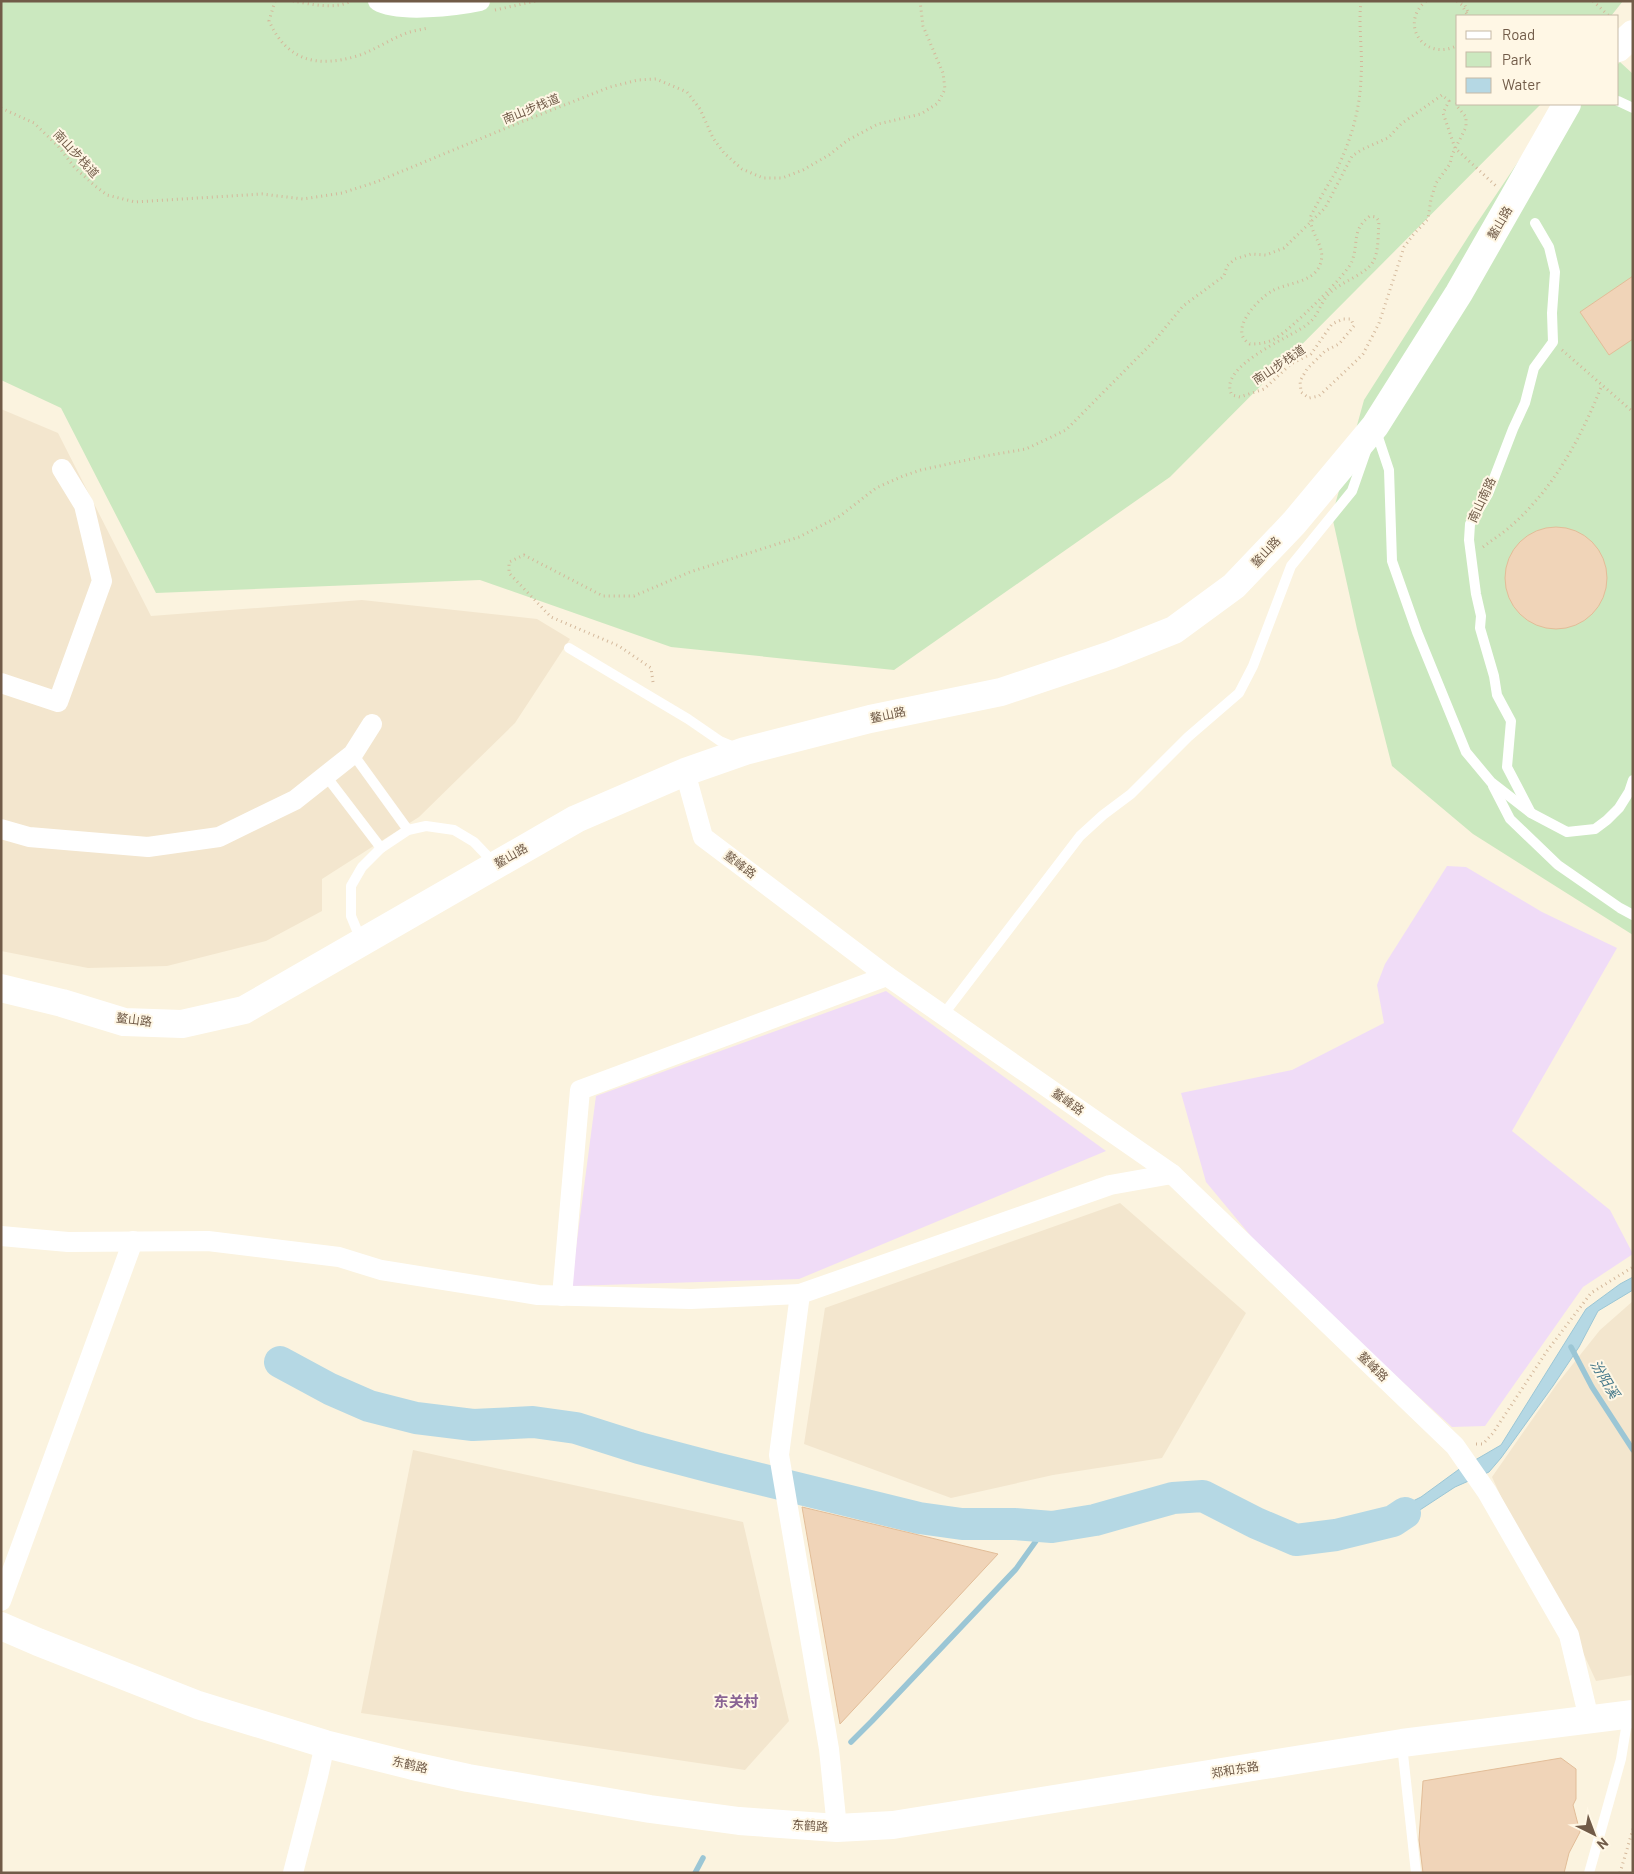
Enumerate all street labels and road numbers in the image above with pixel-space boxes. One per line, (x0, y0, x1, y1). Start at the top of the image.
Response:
street label: 南山步栈道 (500, 90, 561, 126)
street label: 南山步栈道 (51, 127, 102, 180)
street label: 鳌山路 (1484, 203, 1514, 242)
street label: 南山步栈道 (1250, 342, 1307, 387)
street label: 南山南路 (1465, 475, 1498, 524)
street label: 鳌山路 (1248, 533, 1283, 569)
street label: 鳌山路 (869, 703, 907, 725)
street label: 鳌山路 (491, 840, 530, 870)
street label: 鳌峰路 (722, 848, 759, 881)
street label: 鳌山路 (115, 1010, 153, 1028)
street label: 鳌峰路 (1050, 1085, 1087, 1117)
street label: 鳌峰路 (1356, 1349, 1392, 1384)
street label: 东鹤路 (391, 1753, 429, 1775)
street label: 郑和东路 (1210, 1758, 1260, 1780)
street label: 东鹤路 (792, 1817, 829, 1833)

